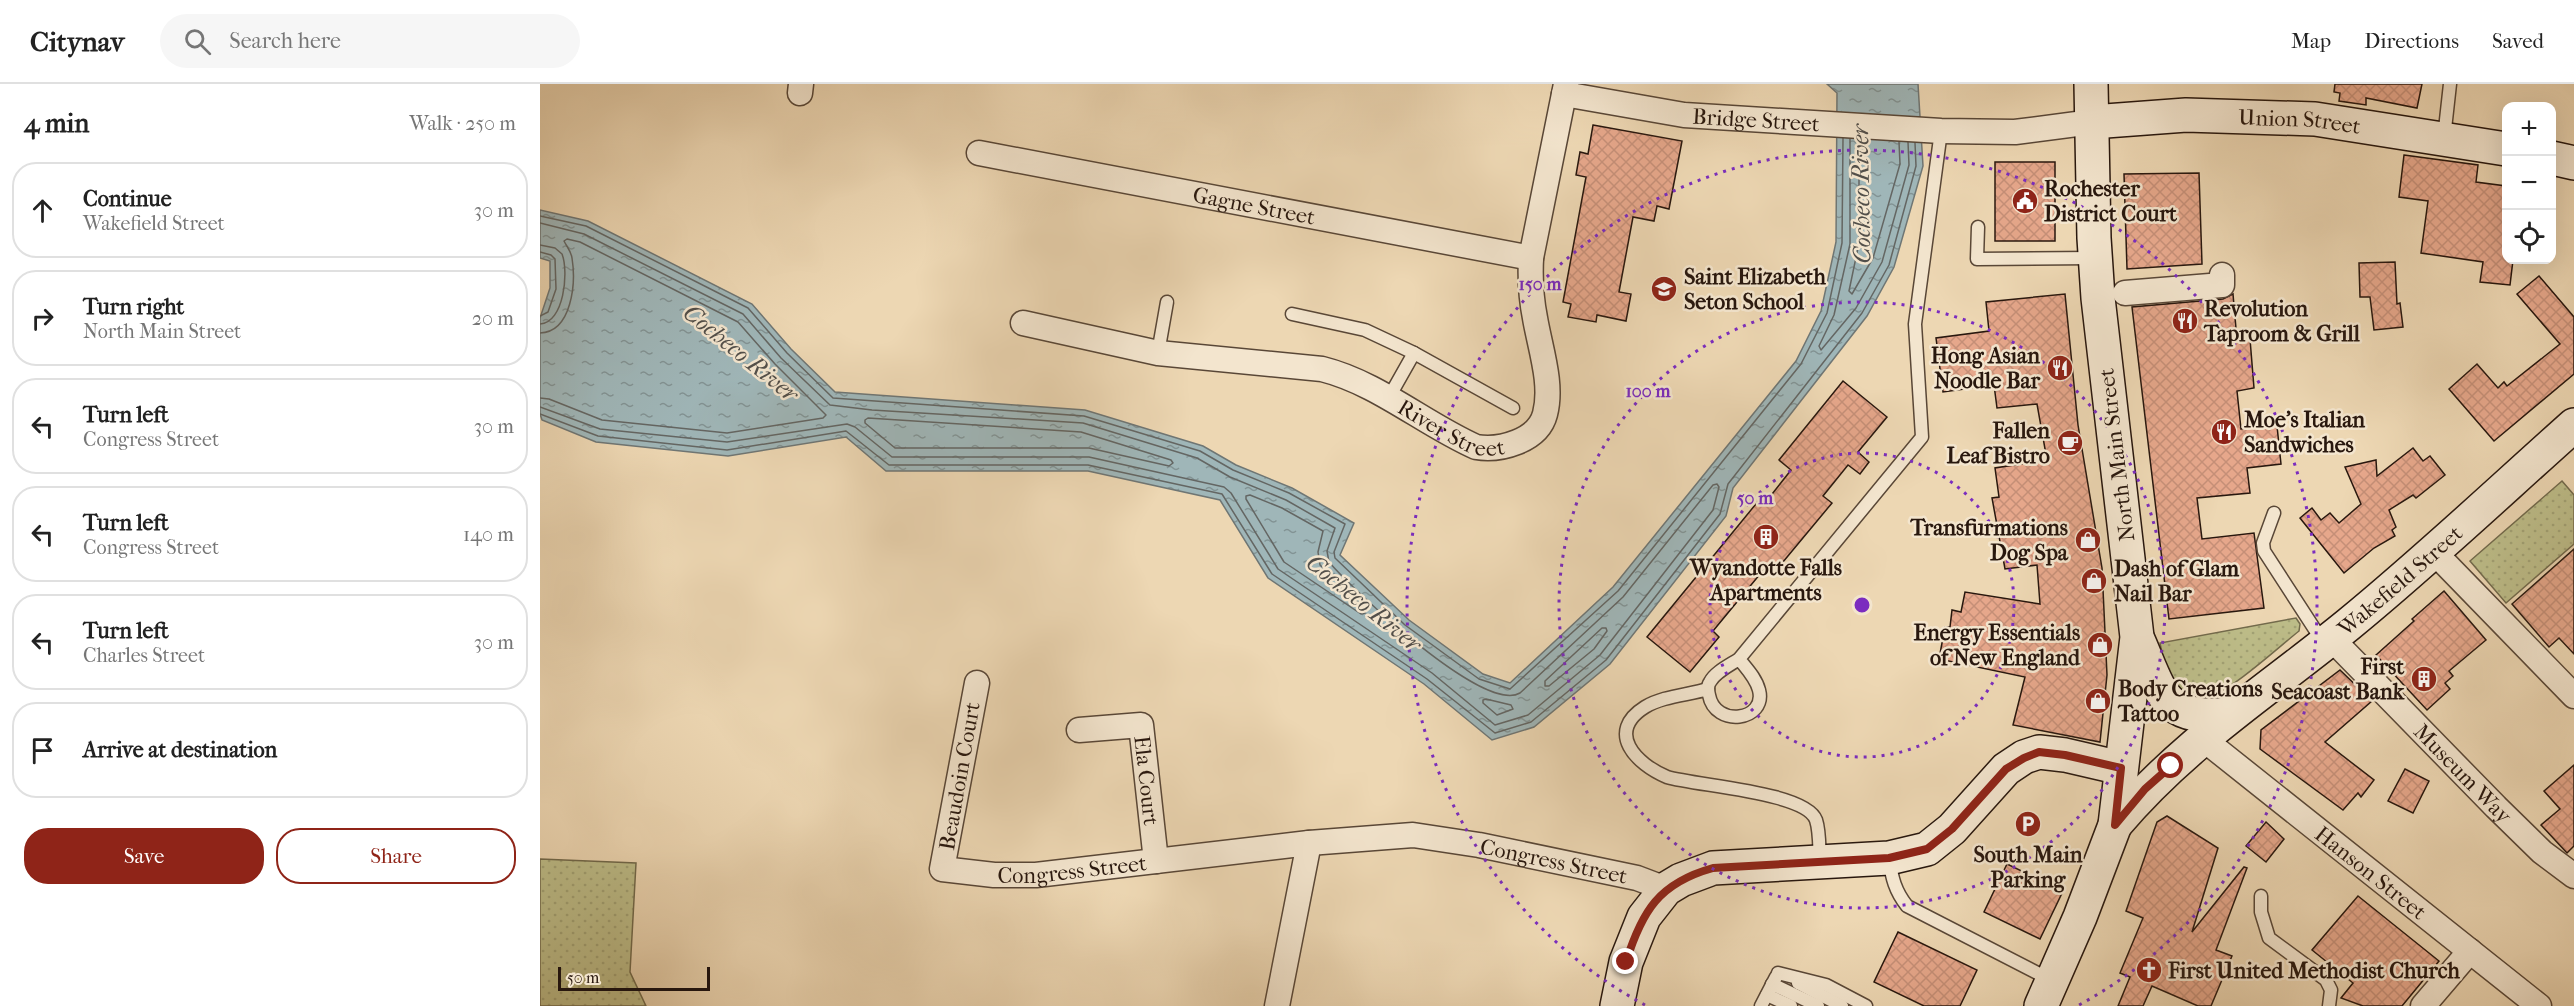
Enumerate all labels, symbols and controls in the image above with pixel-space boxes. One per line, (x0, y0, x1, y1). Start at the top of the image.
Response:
search box (160, 14, 580, 68)
text: Citynav (30, 25, 124, 58)
icon: search (181, 25, 214, 58)
text: Search here (229, 28, 341, 54)
text: Map (2291, 29, 2331, 53)
text: Directions (2364, 29, 2459, 53)
text: Saved (2492, 29, 2544, 53)
map controls (2502, 102, 2556, 264)
button: + (2502, 102, 2556, 156)
street label: Bridge Street (1692, 104, 1821, 137)
street label: Union Street (2238, 105, 2363, 140)
text: 4 min (24, 108, 89, 139)
text: Walk · 250 m (409, 112, 516, 135)
water label: Cocheco River (1846, 122, 1876, 264)
button: − (2502, 156, 2556, 210)
place label: Rochester District Court (2044, 176, 2178, 227)
street label: Gagne Street (1191, 182, 1317, 231)
text: Continue (83, 186, 172, 212)
public building icon: Rochester District Court (2010, 186, 2040, 216)
icon: ahead (26, 194, 59, 227)
text: 30 m (474, 199, 514, 222)
button: locate (2502, 210, 2556, 264)
text: Wakefield Street (83, 212, 225, 235)
place label: Saint Elizabeth Seton School (1684, 264, 1826, 315)
text: 150 m (1519, 274, 1562, 295)
school or university icon: Saint Elizabeth Seton School (1649, 274, 1679, 304)
text: Turn right (83, 294, 184, 320)
place label: Revolution Taproom & Grill (2203, 296, 2361, 347)
water label: Cocheco River (678, 298, 806, 409)
icon: right (26, 302, 59, 335)
restaurant icon: Revolution Taproom & Grill (2170, 306, 2200, 336)
text: 20 m (472, 307, 514, 330)
text: North Main Street (83, 320, 241, 343)
place label: Hong Asian Noodle Bar (1931, 343, 2041, 394)
restaurant icon: Hong Asian Noodle Bar (2045, 353, 2075, 383)
street label: North Main Street (2093, 367, 2141, 543)
text: 100 m (1625, 381, 1672, 402)
street label: River Street (1393, 394, 1507, 462)
text: Turn left (83, 402, 169, 428)
place label: Moe's Italian Sandwiches (2243, 407, 2365, 458)
icon: left (26, 410, 59, 443)
text: 30 m (474, 415, 514, 438)
restaurant icon: Moe's Italian Sandwiches (2209, 417, 2239, 447)
place label: Fallen Leaf Bistro (1946, 418, 2050, 469)
text: Congress Street (83, 428, 219, 451)
cafe icon: Fallen Leaf Bistro (2055, 428, 2085, 458)
text: 50 m (1737, 488, 1774, 509)
text: Turn left (83, 510, 169, 536)
place label: Transfurmations Dog Spa (1909, 515, 2069, 566)
icon: left (26, 518, 59, 551)
street label: Wakefield Street (2332, 520, 2468, 642)
building icon: Wyandotte Falls Apartments (1751, 522, 1781, 552)
text: 140 m (463, 523, 514, 546)
shop icon: Transfurmations Dog Spa (2073, 525, 2103, 555)
text: Congress Street (83, 536, 219, 559)
water label: Cocheco River (1301, 548, 1429, 659)
place label: Wyandotte Falls Apartments (1689, 555, 1842, 606)
place label: Dash of Glam Nail Bar (2114, 556, 2240, 607)
shop icon: Dash of Glam Nail Bar (2079, 566, 2109, 596)
centre of rings (1852, 595, 1872, 615)
text: Turn left (83, 618, 169, 644)
place label: Energy Essentials of New England (1914, 620, 2081, 671)
icon: left (26, 626, 59, 659)
shop icon: Energy Essentials of New England (2085, 630, 2115, 660)
text: 30 m (474, 631, 514, 654)
text: Charles Street (83, 644, 205, 667)
place label: First Seacoast Bank (2271, 654, 2405, 705)
building icon: First Seacoast Bank (2409, 664, 2439, 694)
place label: Body Creations Tattoo (2117, 676, 2263, 727)
shop icon: Body Creations Tattoo (2083, 686, 2113, 716)
street label: Beaudoin Court (934, 700, 986, 852)
street label: Museum Way (2408, 719, 2517, 830)
icon: arrive (26, 734, 59, 767)
street label: Ela Court (1128, 734, 1164, 827)
text: Arrive at destination (83, 737, 277, 763)
route start (2157, 752, 2183, 778)
parking icon: South Main Parking (2013, 809, 2043, 839)
street label: Hanson Street (2309, 821, 2432, 926)
button: Save (24, 828, 264, 884)
button: Share (276, 828, 516, 884)
street label: Congress Street (1478, 834, 1630, 890)
place label: South Main Parking (1973, 842, 2083, 893)
street label: Congress Street (998, 850, 1148, 889)
route end (1612, 948, 1638, 974)
church icon: First United Methodist Church (2134, 955, 2164, 985)
place label: First United Methodist Church (2167, 958, 2460, 984)
scale bar (558, 964, 710, 992)
text: 50 m (567, 968, 599, 987)

